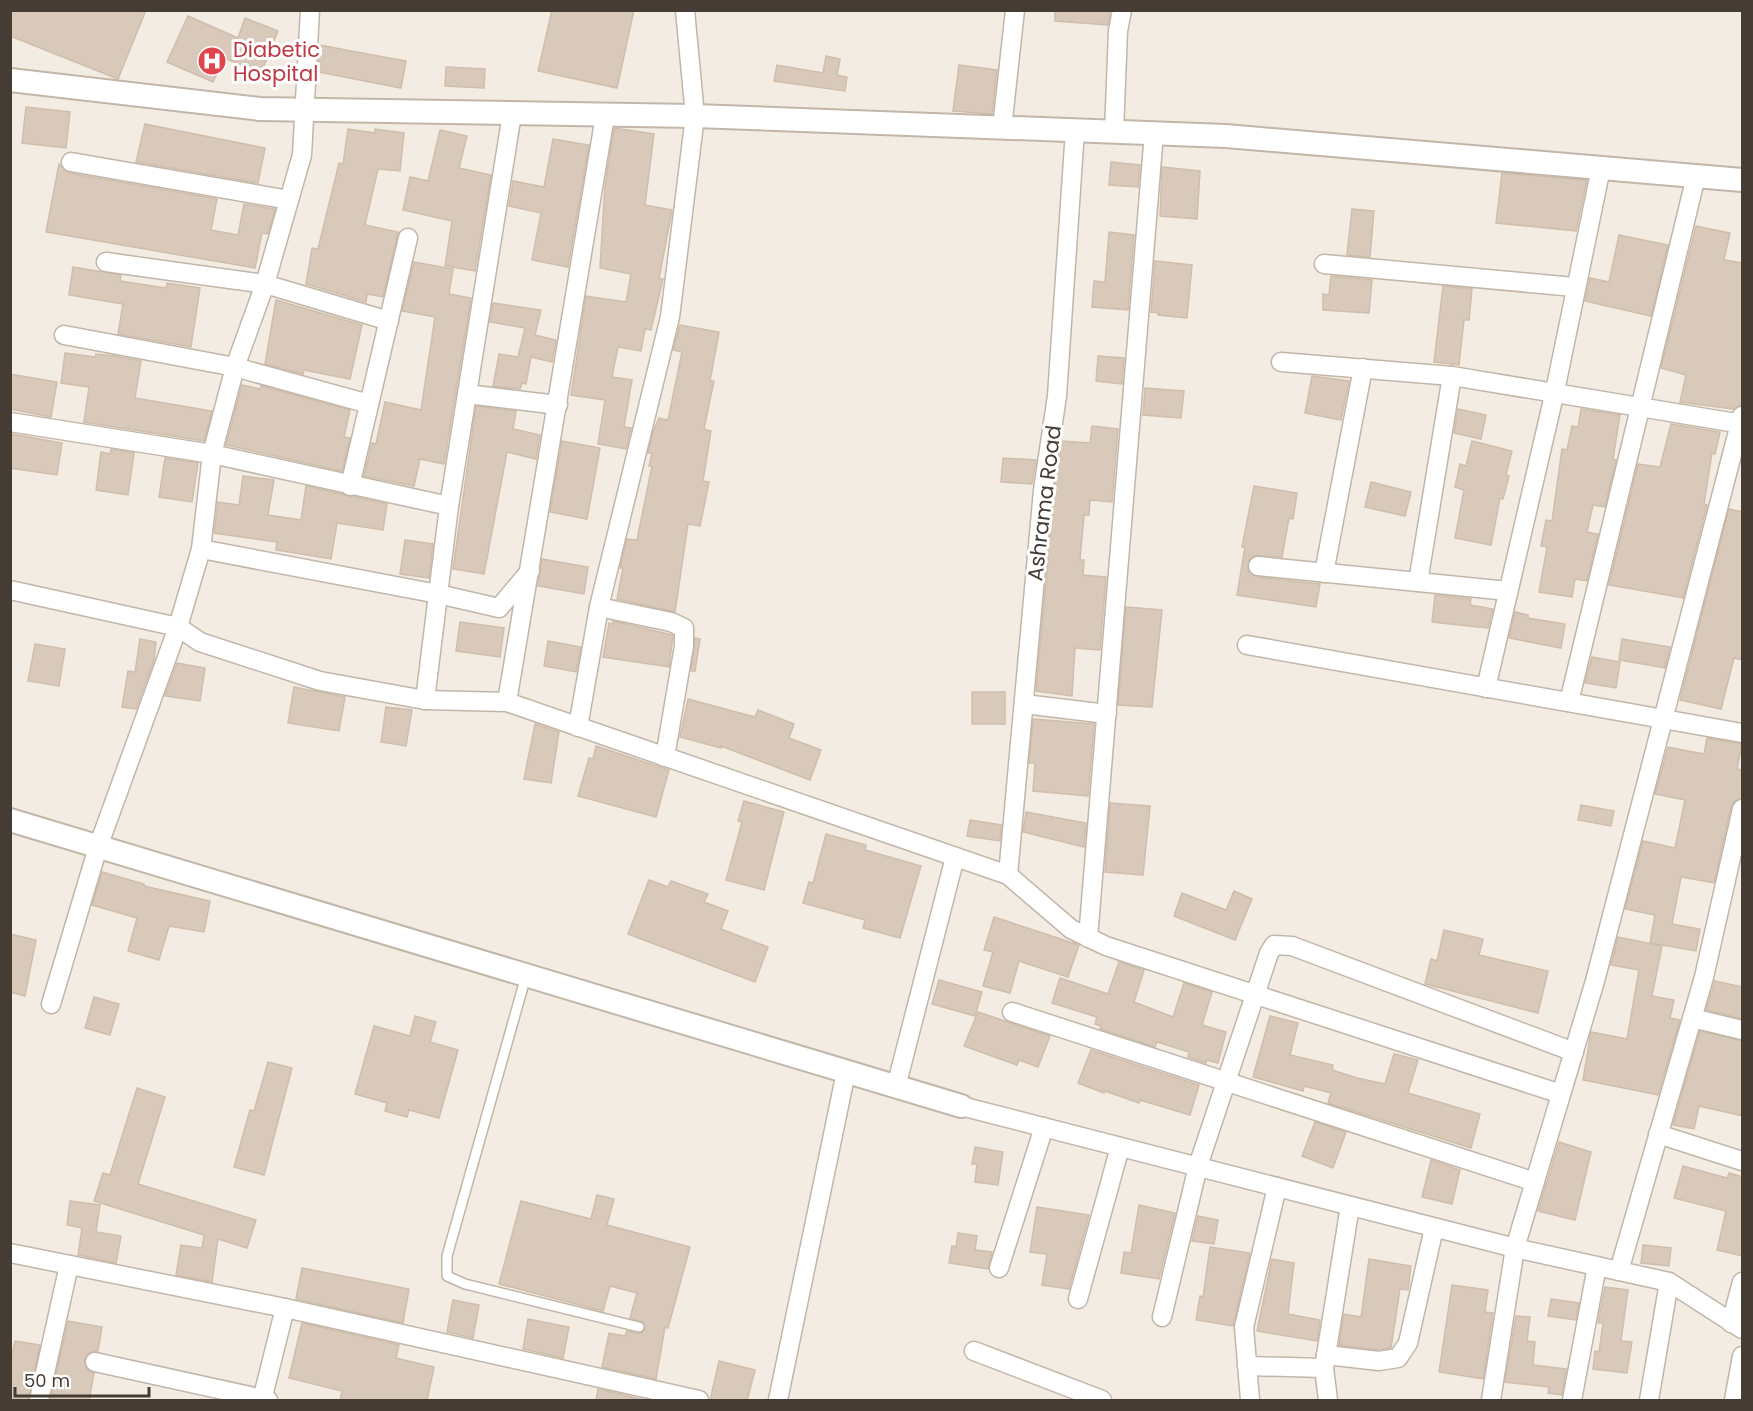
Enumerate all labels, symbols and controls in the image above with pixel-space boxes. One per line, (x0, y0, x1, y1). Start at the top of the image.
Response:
place label: Diabetic Hospital (233, 35, 320, 88)
hospital icon: Diabetic Hospital (196, 45, 228, 77)
street label: Ashrama Road (1020, 424, 1068, 582)
scale bar (15, 1360, 148, 1398)
text: 50 m (24, 1368, 70, 1393)

